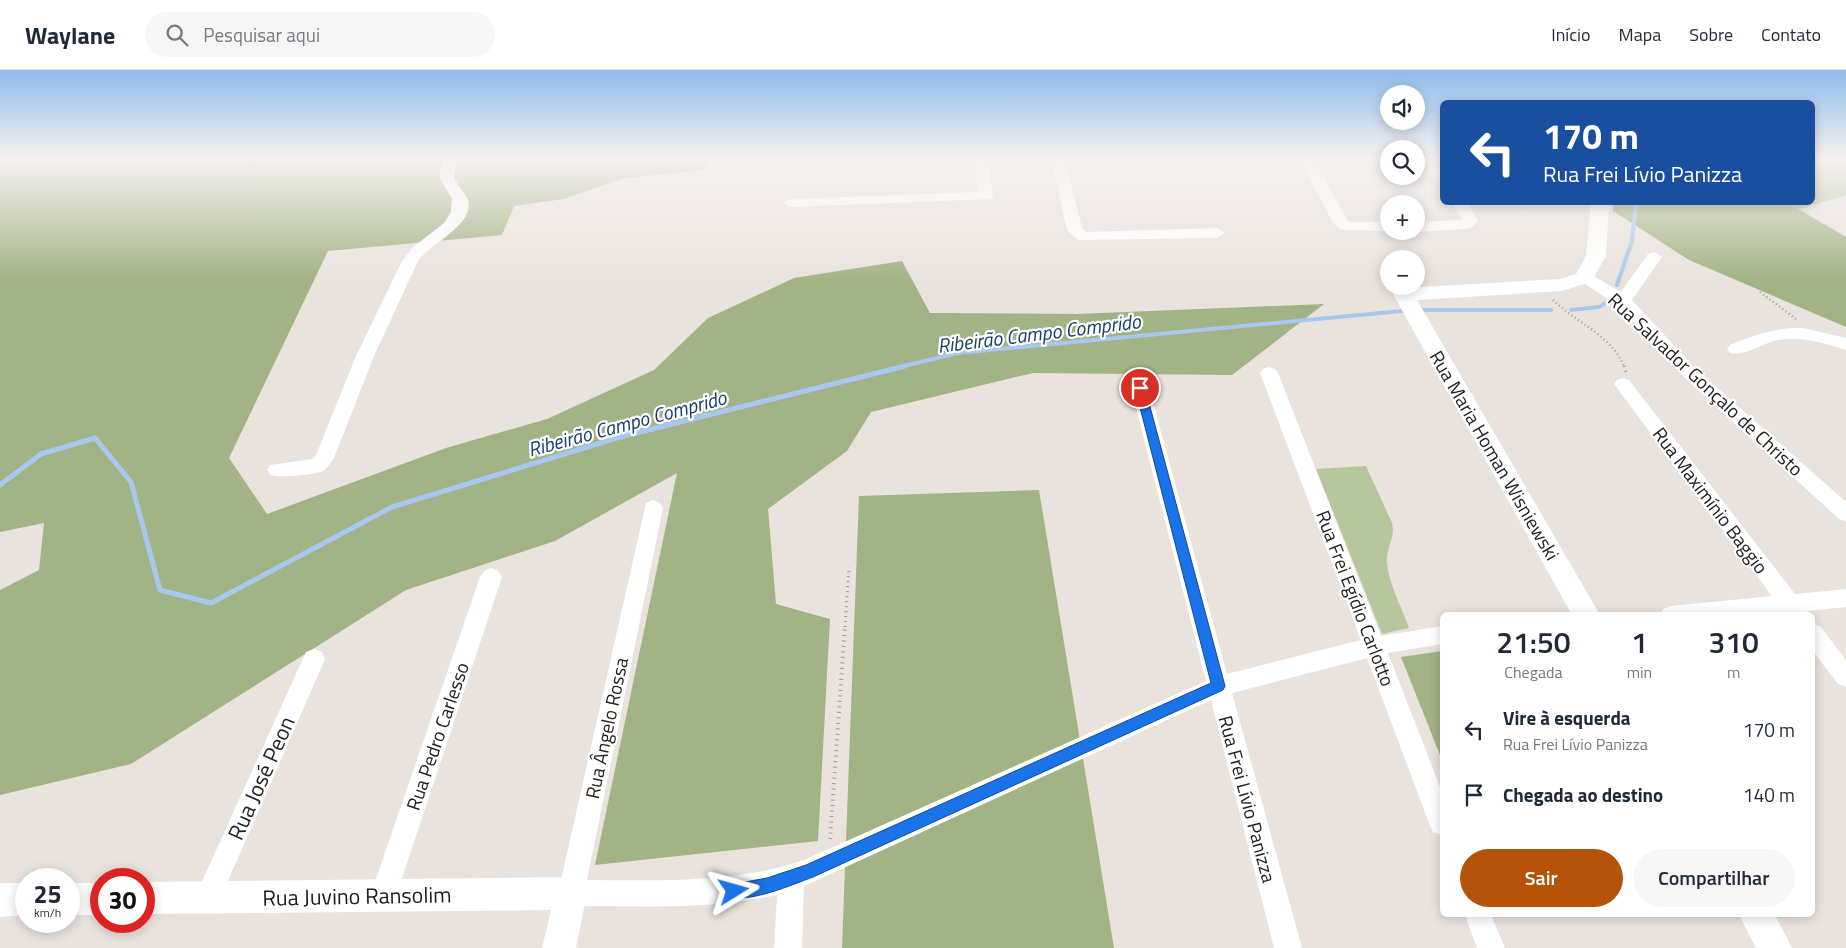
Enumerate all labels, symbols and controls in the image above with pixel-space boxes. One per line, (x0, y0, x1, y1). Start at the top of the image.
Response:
search box (145, 12, 495, 57)
text: Waylane (25, 17, 115, 53)
text: Pesquisar aqui (203, 20, 320, 49)
icon: search (163, 21, 191, 49)
text: Início (1551, 21, 1591, 48)
text: Mapa (1619, 21, 1661, 48)
text: Sobre (1689, 21, 1733, 48)
text: Contato (1761, 21, 1821, 48)
map controls (1380, 85, 1425, 295)
button: sound (1380, 85, 1425, 130)
text: 170 m (1543, 109, 1639, 163)
icon: left (1460, 120, 1525, 185)
button: search (1380, 140, 1425, 185)
text: Rua Frei Lívio Panizza (1543, 157, 1742, 191)
button: + (1380, 195, 1425, 240)
button: − (1380, 250, 1425, 295)
street label: Rua Salvador Gonçalo de Christo (1602, 285, 1810, 483)
water label: Ribeirão Campo Comprido (936, 305, 1143, 361)
street label: Rua Maria Homan Wisniewski (1423, 345, 1567, 565)
pin (1119, 367, 1161, 409)
icon: arrive (1126, 374, 1154, 402)
water label: Ribeirão Campo Comprido (524, 381, 731, 464)
street label: Rua Maximínio Baggio (1646, 421, 1776, 579)
street label: Rua Frei Egídio Carlotto (1309, 506, 1403, 690)
text: 21:50 (1496, 619, 1571, 665)
text: 1 (1631, 619, 1648, 665)
text: 310 (1708, 619, 1759, 665)
street label: Rua Ângelo Rossa (577, 654, 635, 801)
street label: Rua Pedro Carlesso (398, 658, 476, 814)
text: Chegada (1504, 660, 1562, 684)
text: min (1627, 660, 1652, 684)
text: m (1727, 660, 1740, 684)
text: Vire à esquerda (1503, 703, 1631, 732)
street label: Rua José Peon (219, 711, 303, 845)
street label: Rua Frei Lívio Panizza (1212, 712, 1284, 886)
text: 170 m (1743, 715, 1795, 744)
icon: left (1460, 716, 1488, 744)
text: Rua Frei Lívio Panizza (1503, 732, 1648, 756)
text: Chegada ao destino (1503, 780, 1663, 809)
text: 140 m (1743, 780, 1795, 809)
icon: arrive (1460, 781, 1488, 809)
button: Sair (1460, 849, 1623, 907)
button: Compartilhar (1633, 849, 1795, 907)
position arrow (707, 864, 759, 916)
speed limit sign: 30 (90, 868, 155, 933)
text: 25 (33, 875, 62, 913)
street label: Rua Juvino Ransolim (262, 877, 452, 915)
text: km/h (34, 903, 61, 922)

